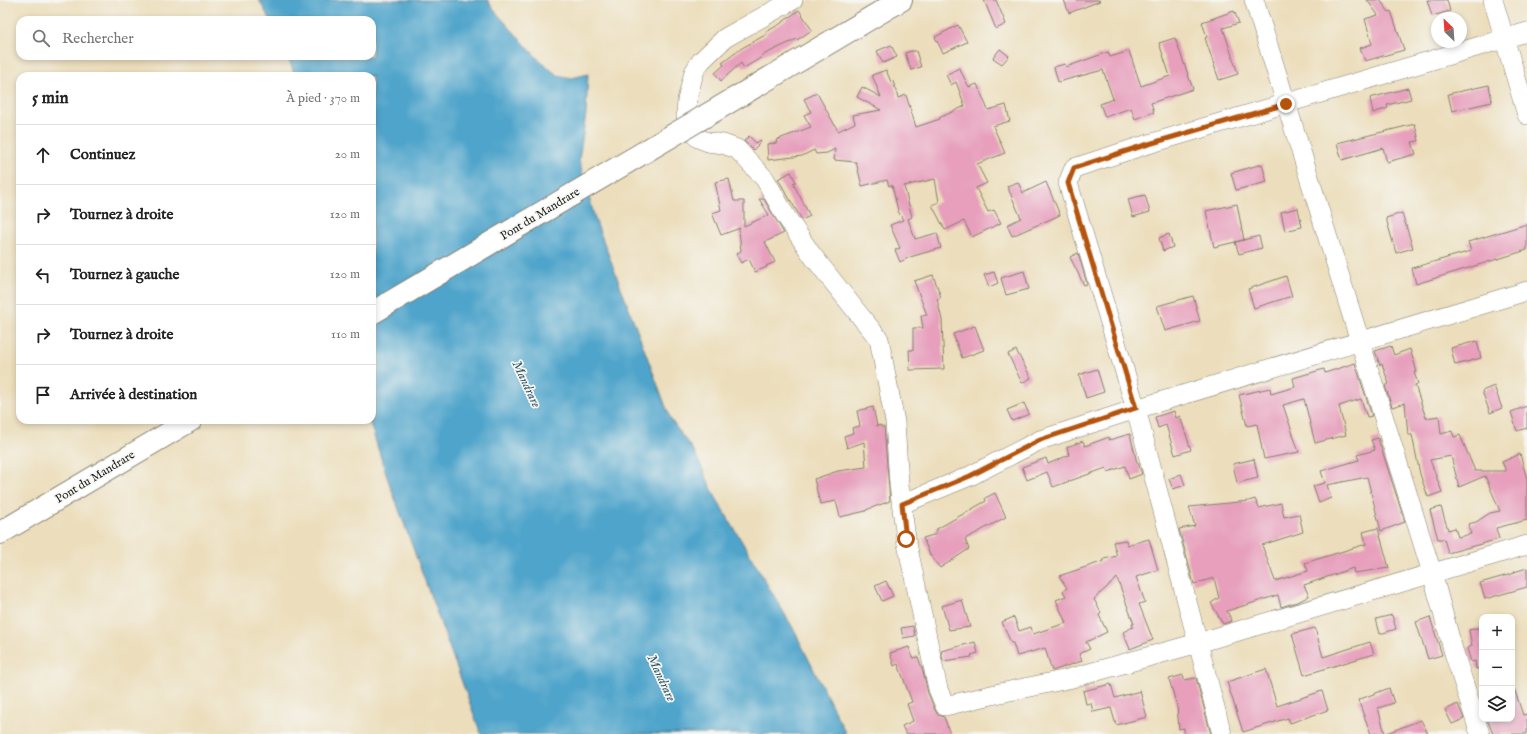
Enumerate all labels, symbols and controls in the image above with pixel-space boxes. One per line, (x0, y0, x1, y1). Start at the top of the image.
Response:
north arrow (1431, 12, 1467, 48)
search box (16, 16, 376, 60)
icon: search (30, 27, 52, 49)
text: Rechercher (62, 29, 134, 48)
text: 5 min (32, 88, 69, 109)
text: À pied · 370 m (286, 90, 360, 107)
route end (1277, 95, 1295, 113)
icon: ahead (32, 144, 54, 166)
text: Continuez (70, 145, 135, 164)
text: 20 m (335, 146, 360, 163)
street label: Pont du Mandrare (497, 184, 583, 244)
icon: right (32, 204, 54, 226)
text: Tournez à droite (70, 205, 173, 224)
text: 120 m (330, 206, 360, 223)
icon: left (32, 264, 54, 286)
text: Tournez à gauche (70, 265, 179, 284)
text: 120 m (330, 266, 360, 283)
icon: right (32, 324, 54, 346)
text: Tournez à droite (70, 325, 173, 344)
text: 110 m (331, 326, 360, 343)
water label: Mandrare (508, 358, 545, 411)
icon: arrive (32, 384, 54, 406)
text: Arrivée à destination (70, 385, 197, 404)
street label: Pont du Mandrare (52, 447, 138, 507)
route start (897, 530, 915, 548)
map controls (1479, 614, 1515, 722)
button: + (1479, 614, 1515, 650)
button: − (1479, 650, 1515, 686)
water label: Mandrare (643, 652, 680, 705)
button: layers (1479, 686, 1515, 722)

